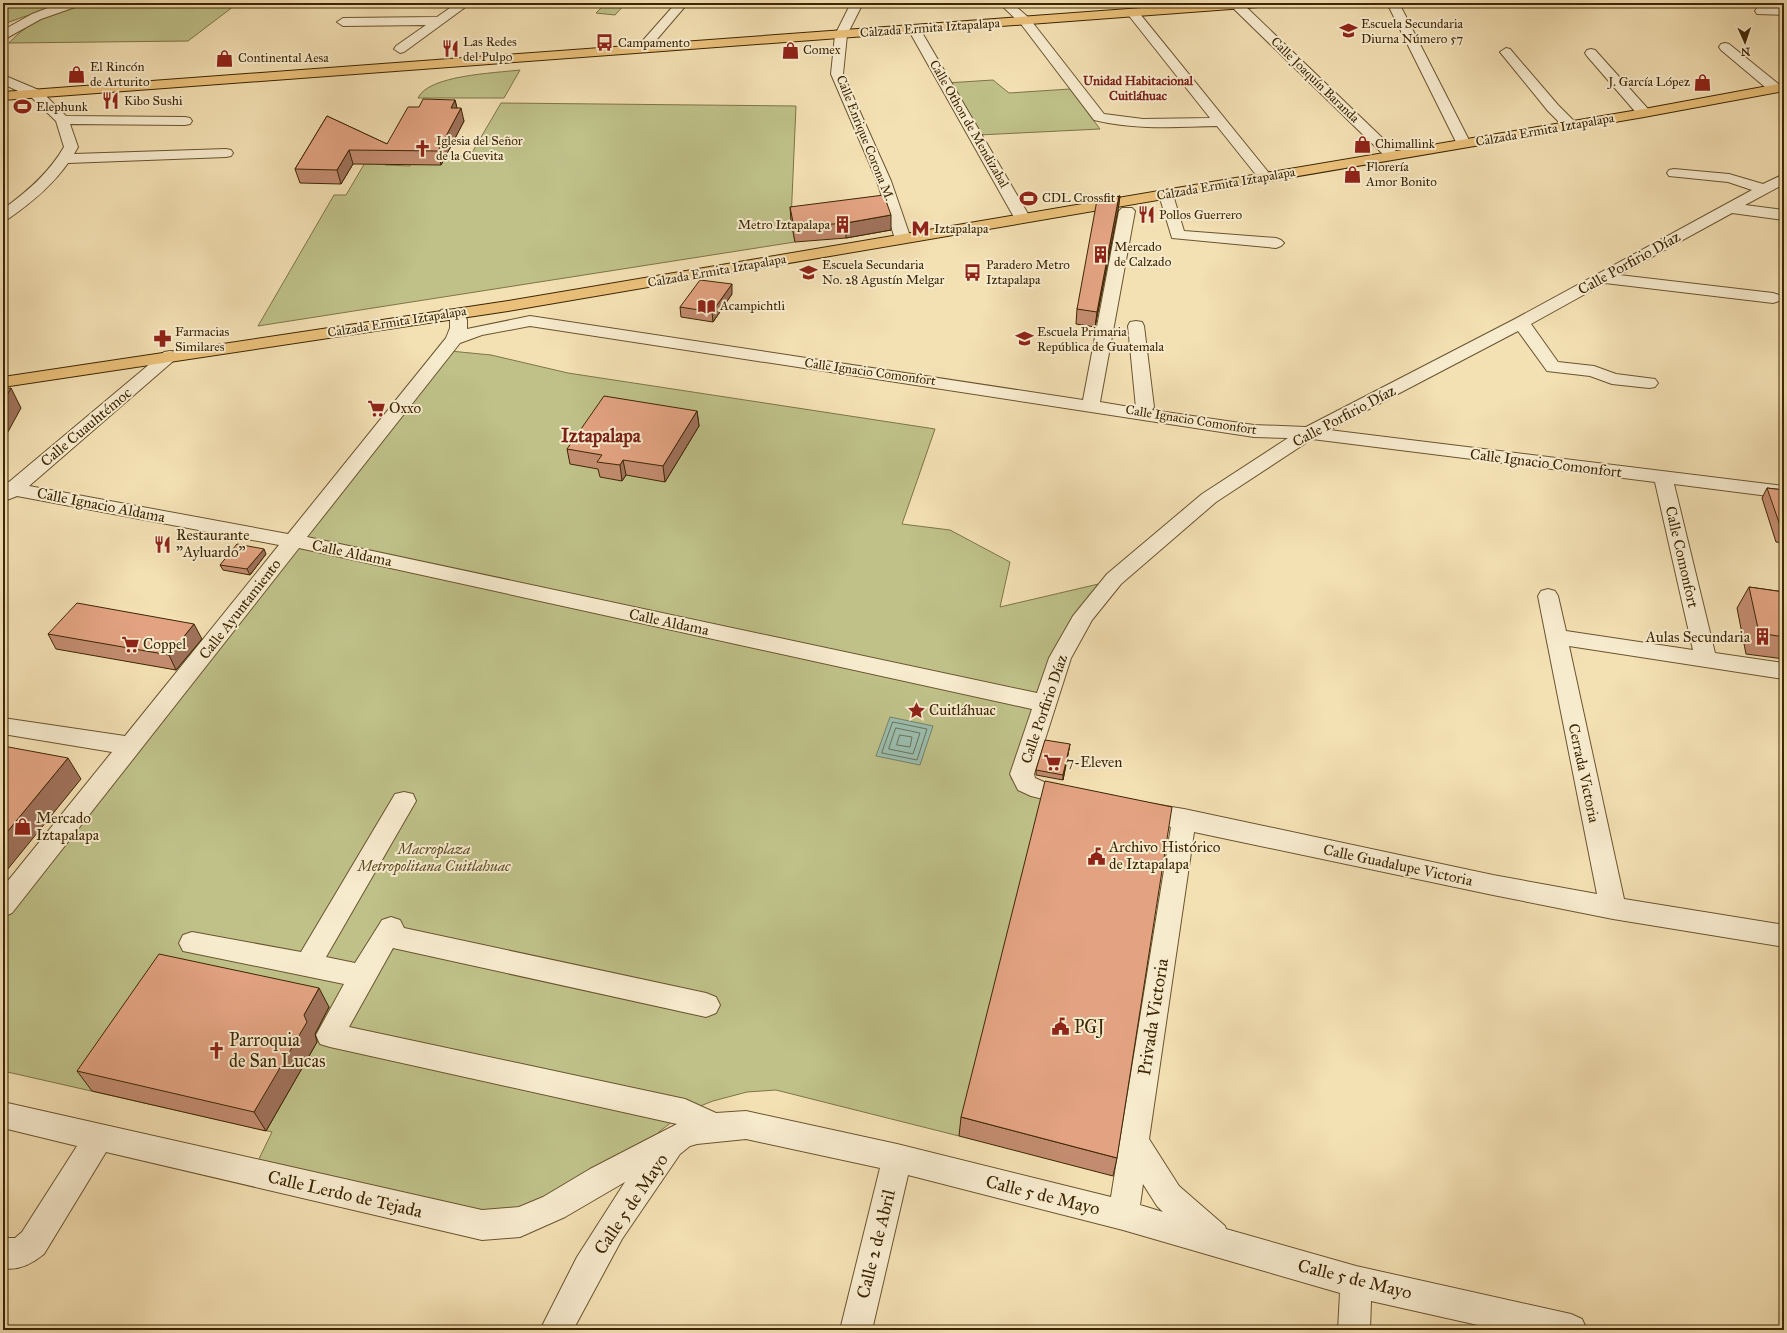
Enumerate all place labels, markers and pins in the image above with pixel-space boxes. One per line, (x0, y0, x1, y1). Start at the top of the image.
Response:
place label: Escuela Secundaria Diurna Número 57 (1361, 16, 1463, 47)
school or university icon: Escuela Secundaria Diurna Número 57 (1338, 21, 1358, 41)
bus stop icon: Campamento (595, 33, 615, 53)
place label: Las Redes del Pulpo (463, 34, 517, 65)
place label: Campamento (618, 35, 690, 51)
restaurant icon: Las Redes del Pulpo (440, 39, 460, 59)
shop icon: Comex (780, 40, 800, 60)
place label: Comex (803, 42, 841, 58)
shop icon: Continental Aesa (215, 48, 235, 68)
place label: Continental Aesa (238, 50, 329, 66)
place label: El Rincón de Arturito (90, 59, 150, 90)
shop icon: El Rincón de Arturito (67, 64, 87, 84)
shop icon: J. García López (1693, 72, 1713, 92)
place label: J. García López (1606, 74, 1690, 90)
restaurant icon: Kibo Sushi (101, 91, 121, 111)
place label: Kibo Sushi (124, 93, 183, 109)
sports icon: Elephunk (13, 97, 33, 117)
place label: Elephunk (36, 99, 89, 115)
place label: Iglesia del Señor de la Cuevita (436, 133, 523, 164)
shop icon: Chimallink (1352, 134, 1372, 154)
place label: Chimallink (1375, 136, 1436, 152)
church icon: Iglesia del Señor de la Cuevita (413, 138, 433, 158)
place label: Florería Amor Bonito (1365, 159, 1437, 190)
shop icon: Florería Amor Bonito (1343, 164, 1363, 184)
sports icon: CDL Crossfit (1019, 188, 1039, 208)
place label: CDL Crossfit (1042, 190, 1116, 206)
restaurant icon: Pollos Guerrero (1136, 205, 1156, 225)
place label: Pollos Guerrero (1159, 207, 1243, 223)
building icon: Metro Iztapalapa (833, 215, 853, 235)
place label: Metro Iztapalapa (738, 217, 831, 233)
metro station icon: Iztapalapa (911, 219, 931, 239)
place label: Iztapalapa (934, 221, 989, 237)
place label: Mercado de Calzado (1114, 239, 1172, 270)
building icon: Mercado de Calzado (1091, 244, 1111, 264)
place label: Escuela Secundaria No. 28 Agustín Melgar (822, 257, 944, 288)
place label: Paradero Metro Iztapalapa (986, 257, 1070, 288)
school or university icon: Escuela Secundaria No. 28 Agustín Melgar (799, 262, 819, 282)
bus stop icon: Paradero Metro Iztapalapa (963, 262, 983, 282)
library icon: Acampichtli (697, 296, 717, 316)
place label: Acampichtli (719, 298, 785, 314)
place label: Farmacias Similares (175, 324, 230, 355)
place label: Escuela Primaria República de Guatemala (1037, 324, 1165, 355)
pharmacy icon: Farmacias Similares (152, 329, 172, 349)
school or university icon: Escuela Primaria República de Guatemala (1014, 329, 1034, 349)
supermarket icon: Oxxo (366, 398, 386, 418)
place label: Oxxo (389, 399, 422, 417)
place label: Restaurante "Ayluardo" (176, 526, 249, 561)
restaurant icon: Restaurante "Ayluardo" (153, 534, 173, 554)
building icon: Aulas Secundaria (1753, 627, 1773, 647)
place label: Aulas Secundaria (1645, 628, 1751, 646)
supermarket icon: Coppel (120, 634, 140, 654)
place label: Coppel (143, 635, 187, 653)
place icon: Cuitláhuac (906, 700, 926, 720)
place label: Cuitláhuac (929, 701, 996, 719)
supermarket icon: 7-Eleven (1043, 752, 1063, 772)
place label: 7-Eleven (1066, 753, 1122, 771)
place label: Mercado Iztapalapa (36, 809, 100, 844)
shop icon: Mercado Iztapalapa (13, 817, 33, 837)
place label: Archivo Histórico de Iztapalapa (1108, 838, 1221, 873)
public building icon: Archivo Histórico de Iztapalapa (1086, 846, 1106, 866)
place label: PGJ (1074, 1016, 1105, 1039)
public building icon: PGJ (1051, 1017, 1071, 1037)
place label: Parroquia de San Lucas (229, 1029, 326, 1072)
church icon: Parroquia de San Lucas (206, 1040, 226, 1060)

